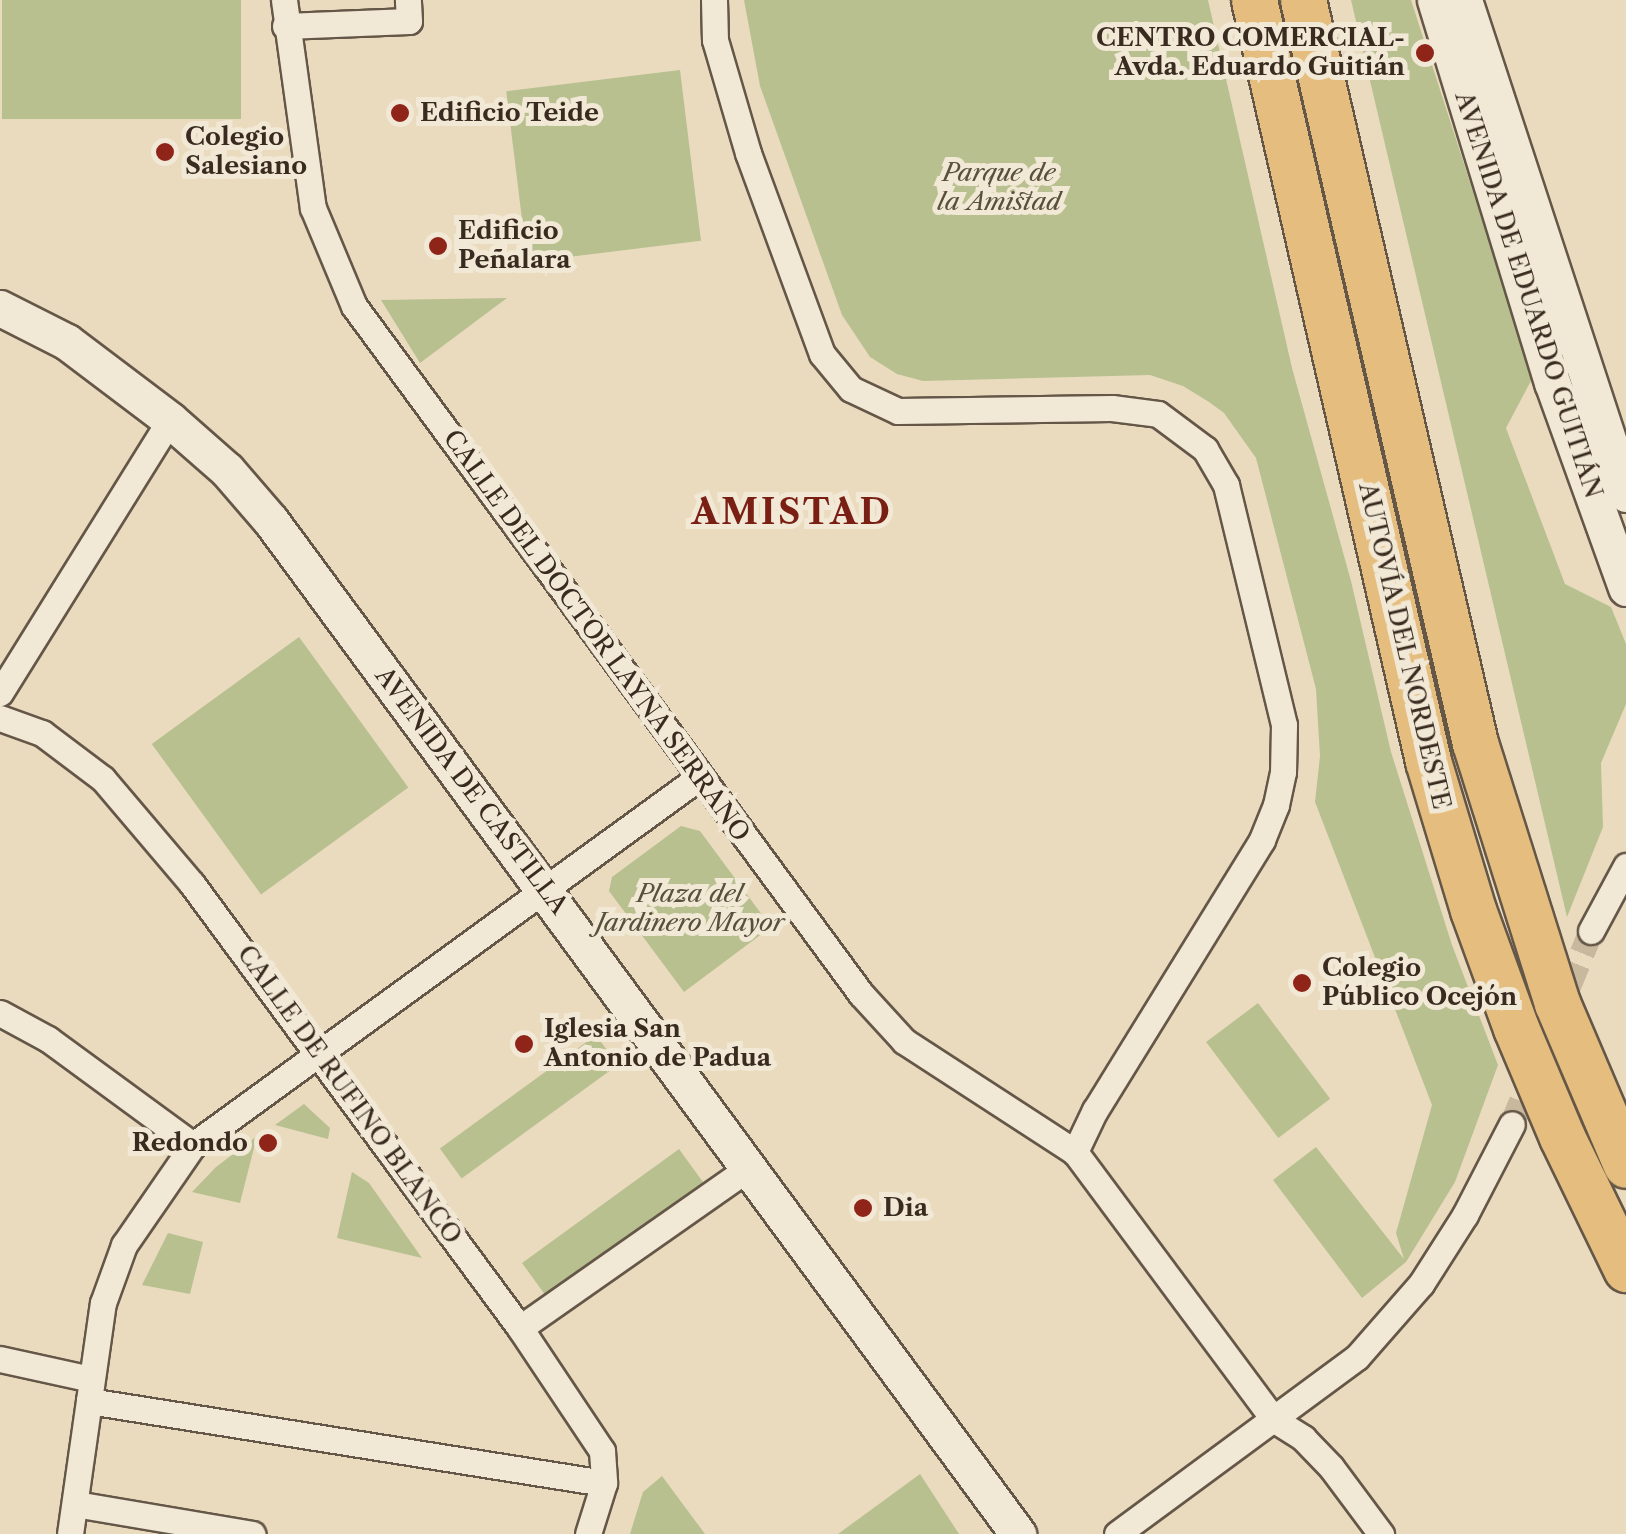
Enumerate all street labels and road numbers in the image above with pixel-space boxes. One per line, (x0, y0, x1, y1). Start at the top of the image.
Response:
street label: AVENIDA DE EDUARDO GUITIÁN (1448, 87, 1608, 503)
street label: CALLE DEL DOCTOR LAYNA SERRANO (436, 423, 756, 849)
street label: AUTOVÍA DEL NORDESTE (1352, 479, 1456, 813)
street label: AVENIDA DE CASTILLA (368, 661, 574, 921)
street label: CALLE DE RUFINO BLANCO (231, 940, 467, 1250)

